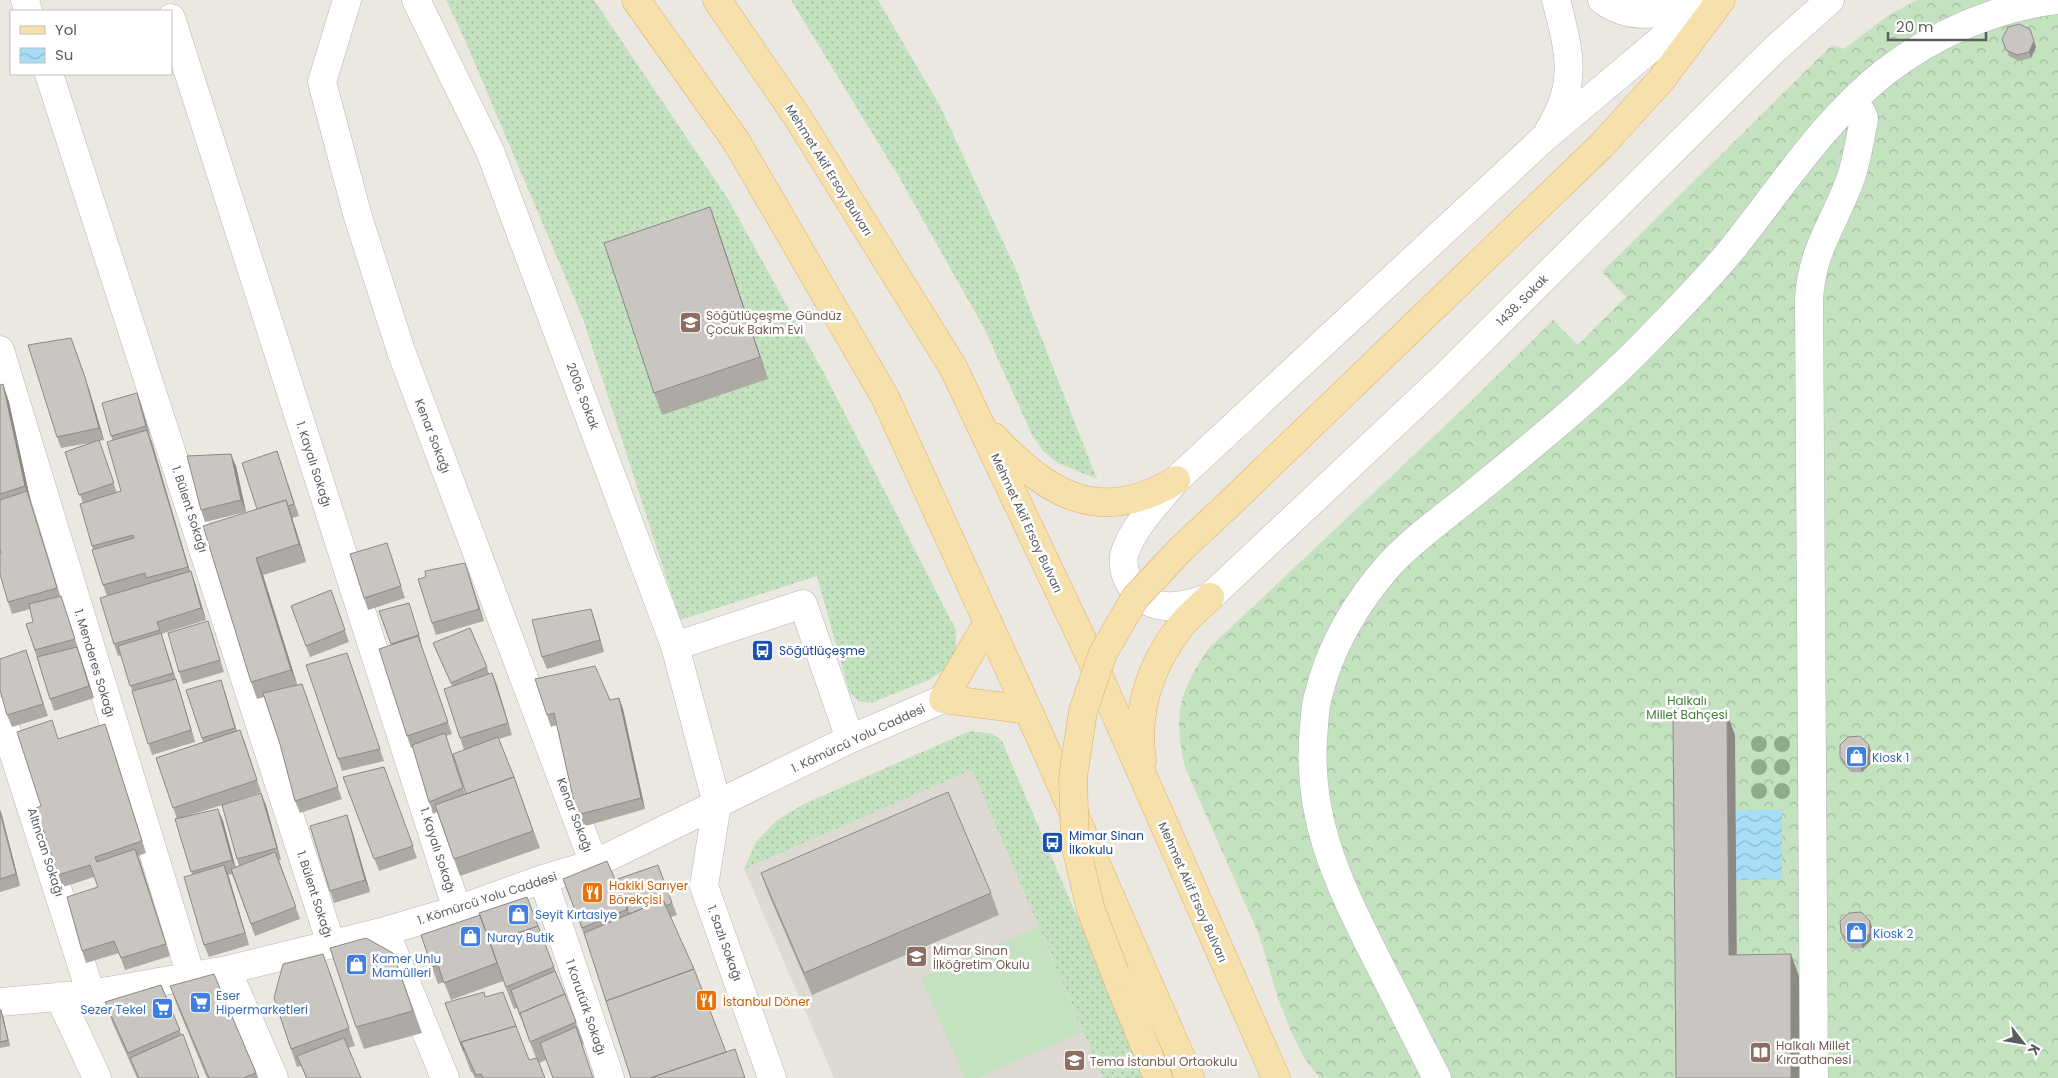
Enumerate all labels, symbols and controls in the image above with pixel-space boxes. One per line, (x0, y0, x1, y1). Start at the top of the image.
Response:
legend (10, 10, 172, 75)
scale bar (1888, 10, 1986, 42)
text: 20 m (1896, 16, 1934, 37)
text: Yol (55, 19, 77, 40)
text: Su (55, 44, 73, 65)
street label: Mehmet Akif Ersoy Bulvarı (782, 101, 877, 239)
street label: 1438. Sokak (1492, 270, 1552, 330)
place label: Söğütlüçeşme Gündüz Çocuk Bakım Evi (706, 307, 841, 338)
school or university icon: Söğütlüçeşme Gündüz Çocuk Bakım Evi (678, 310, 702, 334)
street label: 2006. Sokak (562, 360, 604, 433)
street label: Kenar Sokağı (411, 396, 455, 476)
street label: 1. Kayalı Sokağı (292, 419, 336, 509)
street label: Mehmet Akif Ersoy Bulvarı (987, 451, 1067, 596)
street label: 1. Bülent Sokağı (168, 463, 212, 555)
street label: 1. Menderes Sokağı (70, 607, 120, 719)
bus stop icon: Söğütlüçeşme (751, 638, 775, 662)
place label: Söğütlüçeşme (779, 642, 865, 659)
park label: Halkalı Millet Bahçesi (1646, 692, 1728, 723)
street label: 1. Kömürcü Yolu Caddesi (788, 699, 928, 777)
shop icon: Kiosk 1 (1844, 745, 1868, 769)
place label: Kiosk 1 (1872, 749, 1909, 766)
street label: Kenar Sokağı (553, 775, 597, 855)
street label: Altıncan Sokağı (24, 805, 68, 899)
street label: 1. Kayalı Sokağı (416, 805, 460, 895)
street label: Mehmet Akif Ersoy Bulvarı (1154, 819, 1232, 965)
place label: Mimar Sinan İlkokulu (1069, 827, 1144, 858)
bus stop icon: Mimar Sinan İlkokulu (1041, 830, 1065, 854)
street label: 1. Bülent Sokağı (293, 848, 337, 940)
street label: 1. Kömürcü Yolu Caddesi (415, 867, 559, 929)
place label: Hakiki Sarıyer Börekçisi (609, 877, 689, 908)
restaurant icon: Hakiki Sarıyer Börekçisi (581, 880, 605, 904)
shop icon: Seyit Kırtasiye (507, 902, 531, 926)
street label: 1. Sazlı Sokağı (703, 903, 747, 983)
place label: Seyit Kırtasiye (535, 906, 617, 923)
shop icon: Kiosk 2 (1845, 921, 1869, 945)
shop icon: Nuray Butik (459, 925, 483, 949)
place label: Kiosk 2 (1873, 925, 1913, 942)
place label: Nuray Butik (487, 929, 555, 946)
place label: Mimar Sinan İlköğretim Okulu (933, 942, 1030, 973)
school or university icon: Mimar Sinan İlköğretim Okulu (905, 945, 929, 969)
place label: Kamer Unlu Mamülleri (372, 950, 441, 981)
shop icon: Kamer Unlu Mamülleri (344, 953, 368, 977)
street label: 1 Korutürk Sokağı (562, 957, 610, 1057)
place label: Eser Hipermarketleri (216, 987, 308, 1018)
restaurant icon: İstanbul Döner (695, 989, 719, 1013)
supermarket icon: Eser Hipermarketleri (188, 990, 212, 1014)
place label: İstanbul Döner (723, 993, 811, 1010)
supermarket icon: Sezer Tekel (150, 997, 174, 1021)
place label: Sezer Tekel (80, 1001, 146, 1018)
north arrow (1998, 1018, 2048, 1068)
place label: Halkalı Millet Kıraathanesi (1776, 1037, 1851, 1068)
library icon: Halkalı Millet Kıraathanesi (1748, 1040, 1772, 1064)
text: K (2023, 1040, 2045, 1059)
school or university icon: Tema İstanbul Ortaokulu (1062, 1049, 1086, 1073)
place label: Tema İstanbul Ortaokulu (1090, 1053, 1238, 1070)

